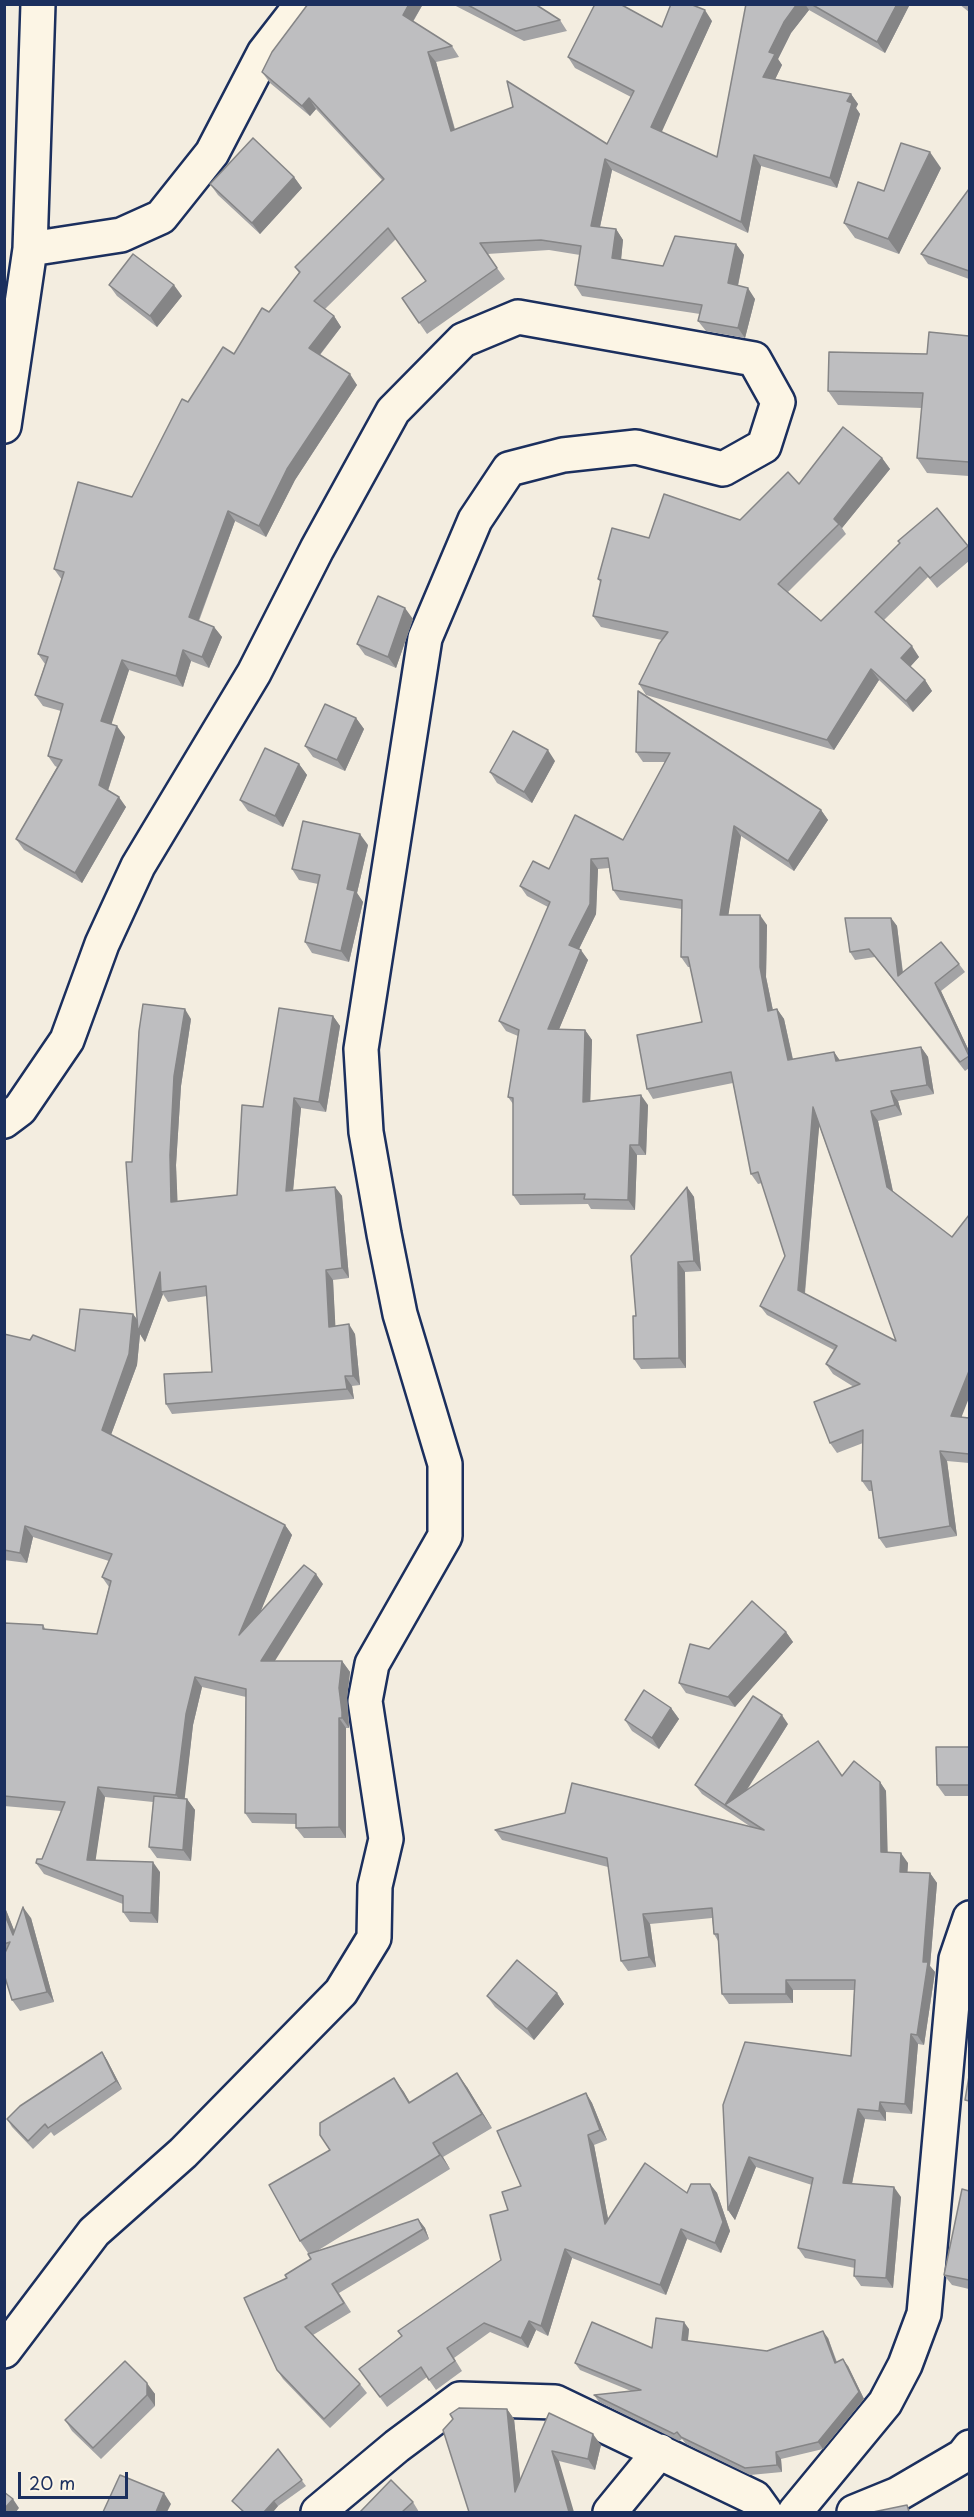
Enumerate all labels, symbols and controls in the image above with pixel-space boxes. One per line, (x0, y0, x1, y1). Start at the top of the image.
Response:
scale bar (21, 2460, 130, 2498)
text: 20 m (29, 2469, 75, 2496)

